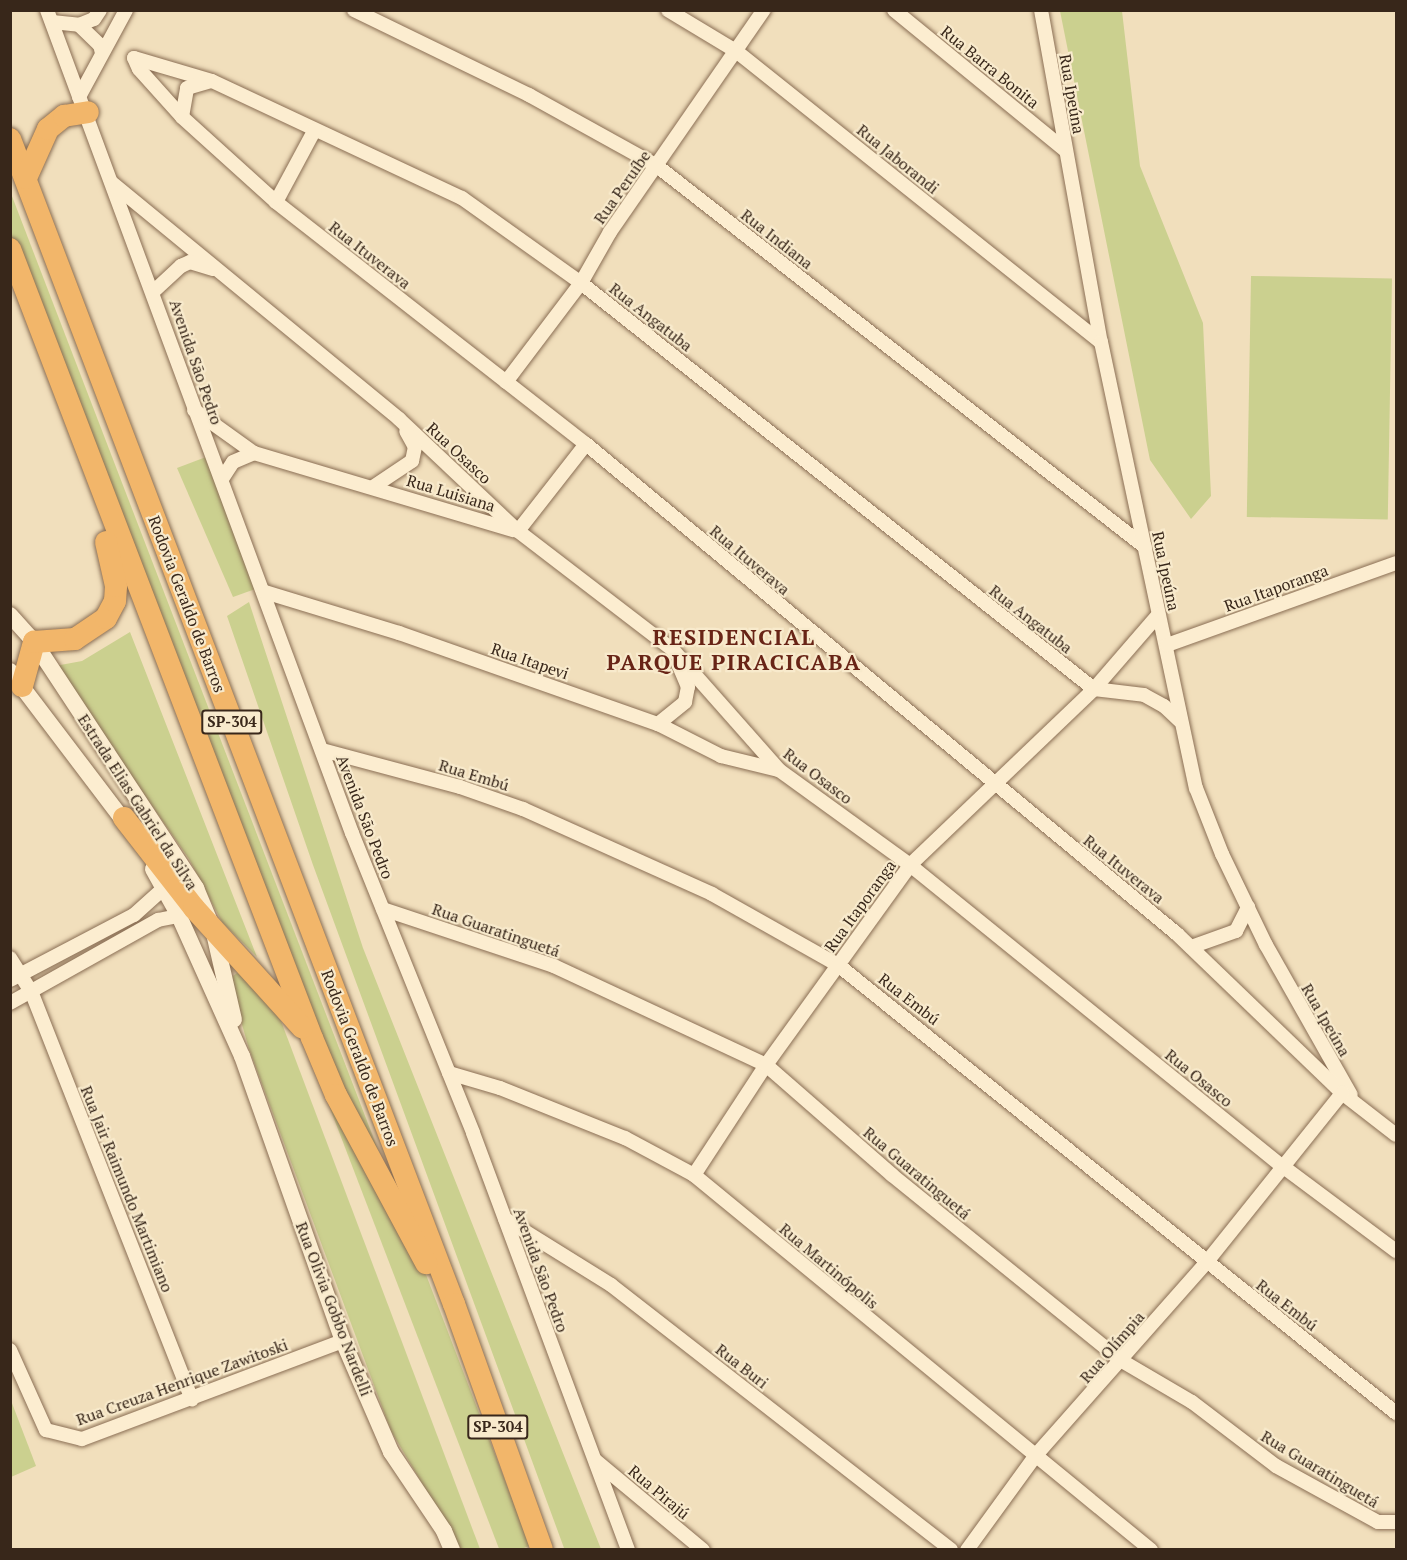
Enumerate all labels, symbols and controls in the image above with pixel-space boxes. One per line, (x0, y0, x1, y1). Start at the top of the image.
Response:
street label: Rua Barra Bonita (937, 22, 1043, 112)
street label: Rua Ipeúna (1056, 53, 1088, 135)
street label: Rua Jaborandi (853, 120, 943, 198)
street label: Rua Peruíbe (590, 147, 654, 227)
street label: Rua Indiana (737, 205, 817, 273)
street label: Rua Ituverava (325, 217, 415, 293)
street label: Rua Angatuba (606, 279, 696, 355)
street label: Avenida São Pedro (166, 297, 226, 427)
street label: Rua Osasco (423, 418, 495, 488)
street label: Rua Luisiana (404, 470, 498, 516)
street label: Rodovia Geraldo de Barros (144, 513, 230, 695)
street label: Rua Ituverava (706, 521, 794, 599)
street label: Rua Ipeúna (1148, 529, 1184, 613)
street label: Rua Itaporanga (1221, 560, 1331, 616)
street label: Rua Angatuba (986, 581, 1076, 657)
district label: RESIDENCIAL PARQUE PIRACICABA (607, 623, 861, 674)
street label: Rua Itapevi (489, 639, 571, 683)
street label: Estrada Elias Gabriel da Silva (74, 710, 202, 894)
road number: SP-304 (200, 710, 264, 734)
street label: Rua Osasco (780, 744, 856, 808)
street label: Avenida São Pedro (333, 752, 397, 882)
street label: Rua Embú (437, 755, 511, 795)
street label: Rua Ituverava (1080, 831, 1168, 907)
street label: Rua Itaporanga (820, 856, 900, 956)
street label: Rua Guaratinguetá (430, 899, 562, 961)
street label: Rodovia Geraldo de Barros (317, 967, 403, 1149)
street label: Rua Embú (875, 969, 943, 1029)
street label: Rua Ipeúna (1297, 980, 1355, 1060)
street label: Rua Osasco (1161, 1045, 1237, 1111)
street label: Rua Jair Raimundo Martimiano (77, 1083, 177, 1295)
street label: Rua Guaratinguetá (860, 1123, 974, 1223)
street label: Avenida São Pedro (510, 1205, 572, 1335)
street label: Rua Olivia Gobbo Nardelli (292, 1219, 376, 1399)
street label: Rua Martinópolis (776, 1219, 882, 1313)
street label: Rua Embú (1253, 1275, 1321, 1335)
street label: Rua Olímpia (1076, 1307, 1148, 1387)
street label: Rua Creuza Henrique Zawitoski (74, 1335, 290, 1429)
street label: Rua Buri (712, 1340, 772, 1392)
road number: SP-304 (466, 1415, 530, 1439)
street label: Rua Guaratinguetá (1258, 1426, 1382, 1512)
street label: Rua Pirajú (625, 1461, 693, 1523)

